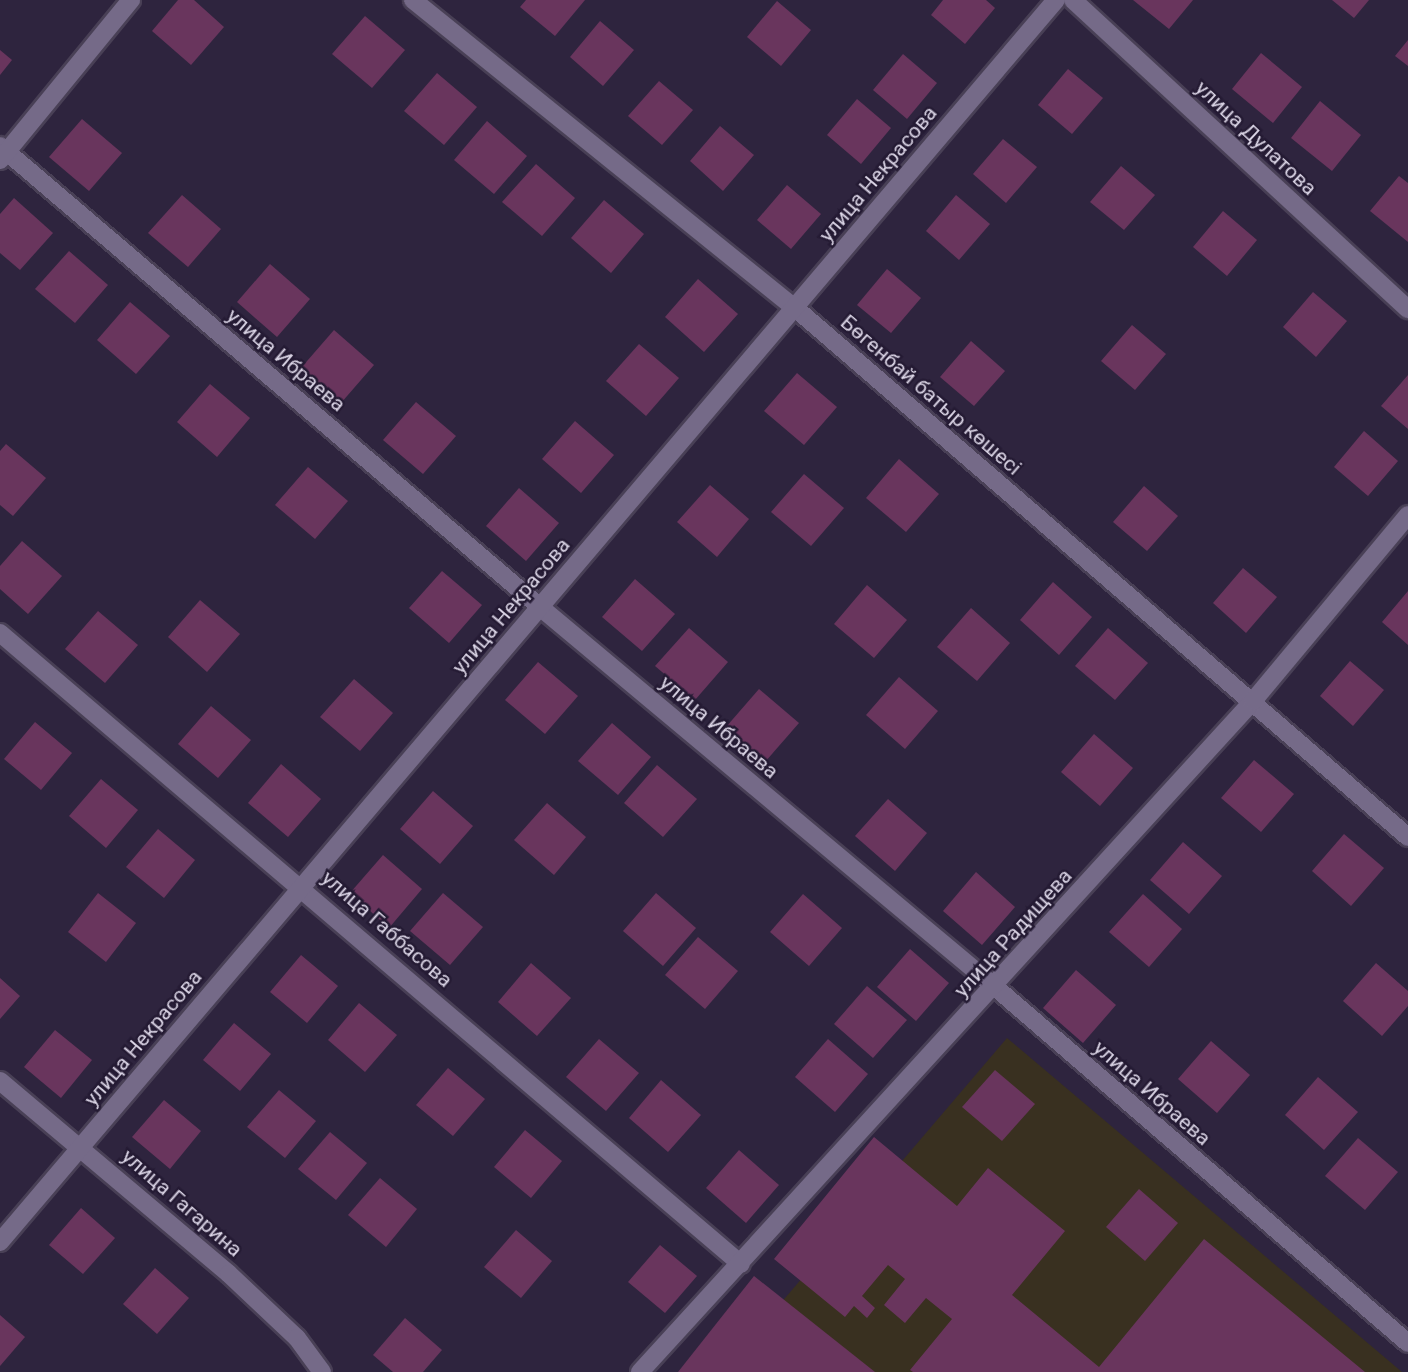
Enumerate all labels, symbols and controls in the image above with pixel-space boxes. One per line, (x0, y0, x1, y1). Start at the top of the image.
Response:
street label: улица Дулатова (1190, 75, 1322, 201)
street label: улица Некрасова (814, 101, 942, 247)
street label: улица Ибраева (222, 303, 350, 417)
street label: Бөгенбай батыр көшесі (836, 310, 1026, 480)
street label: улица Некрасова (447, 533, 575, 679)
street label: улица Ибраева (655, 670, 783, 784)
street label: улица Радищева (949, 864, 1077, 1002)
street label: улица Габбасова (317, 865, 457, 993)
street label: улица Некрасова (79, 965, 207, 1111)
street label: улица Ибраева (1088, 1035, 1216, 1151)
street label: улица Гагарина (117, 1144, 247, 1262)

